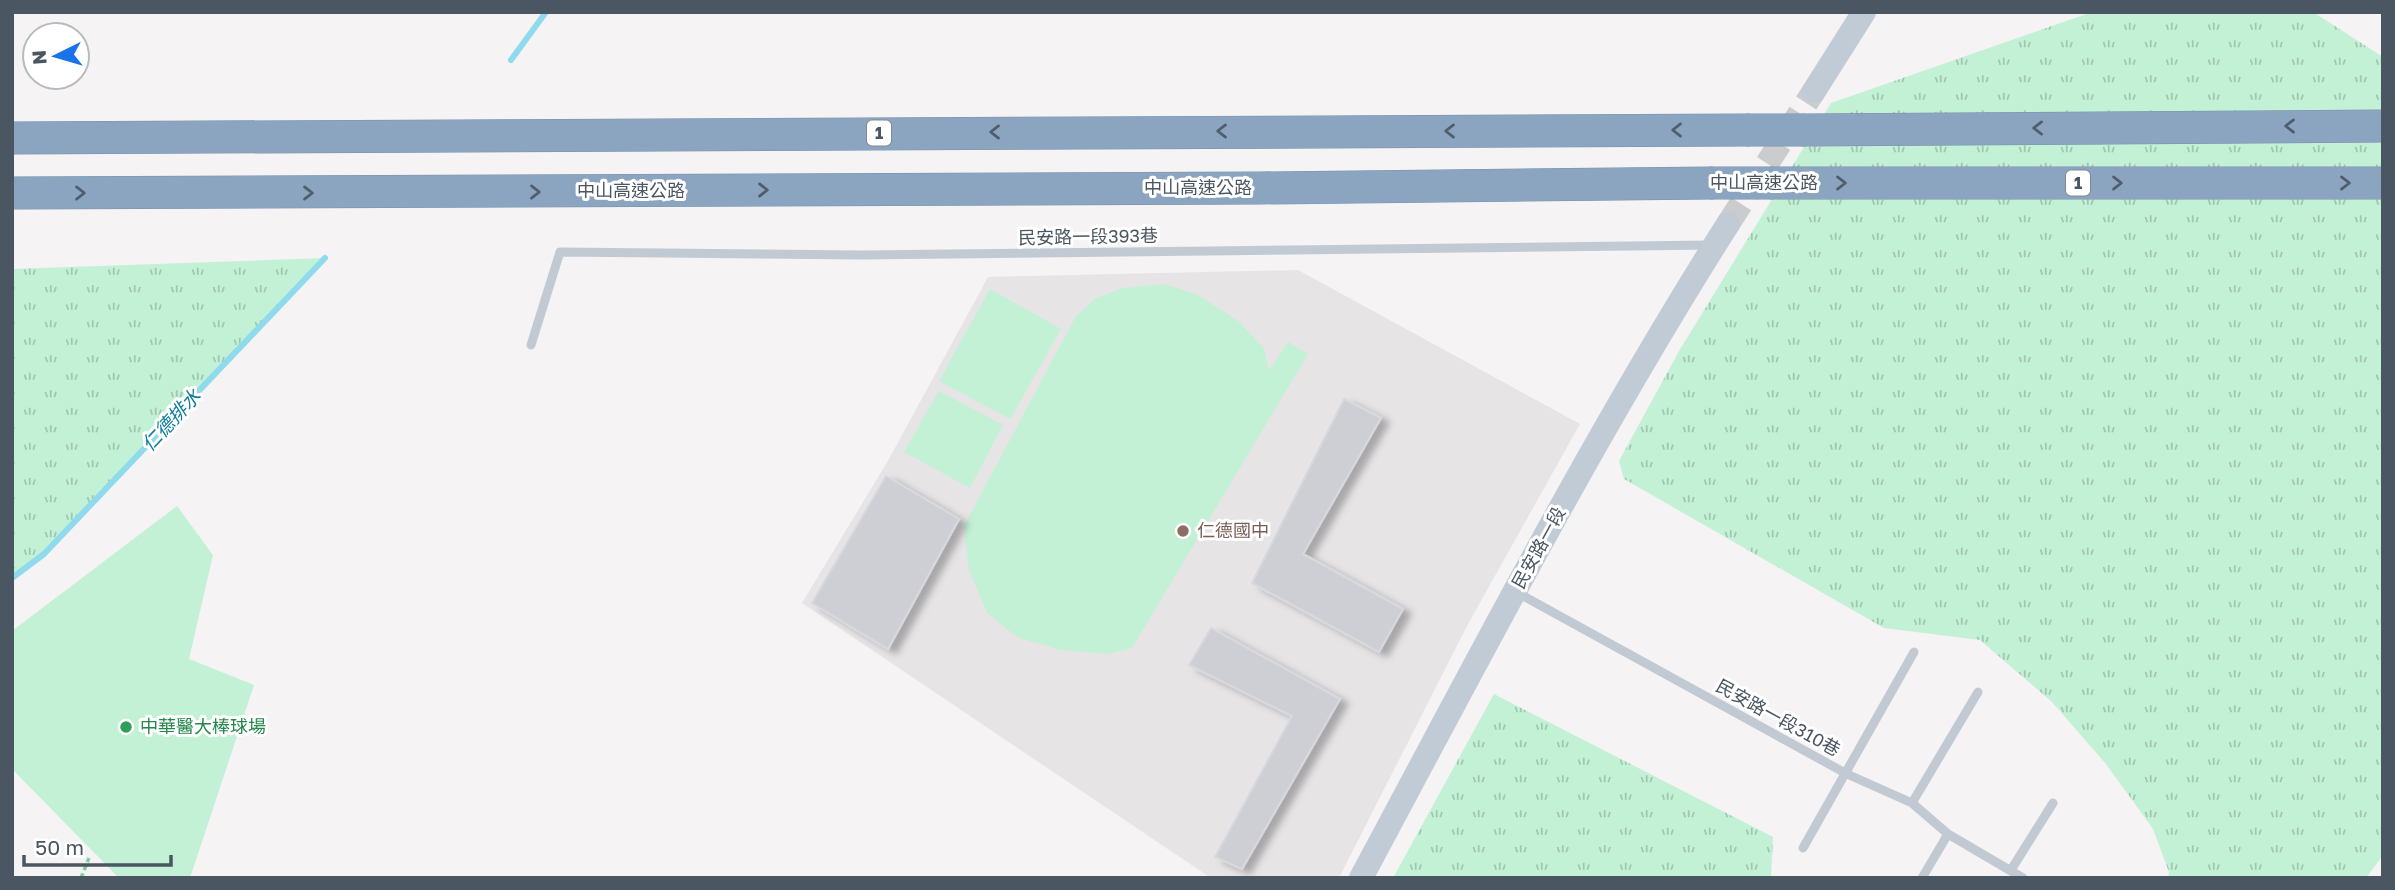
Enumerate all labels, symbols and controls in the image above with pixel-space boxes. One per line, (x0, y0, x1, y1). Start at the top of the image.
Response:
north arrow (21, 21, 91, 91)
text: N (26, 49, 51, 66)
one-way arrow (2284, 118, 2295, 134)
road number: 1 (867, 120, 891, 146)
one-way arrow (2032, 121, 2043, 136)
one-way arrow (1672, 122, 1682, 138)
one-way arrow (1217, 123, 1227, 139)
one-way arrow (1444, 123, 1455, 139)
one-way arrow (989, 124, 1000, 140)
road number: 1 (2066, 170, 2090, 196)
street label: 中山高速公路 (1710, 171, 1818, 193)
one-way arrow (1836, 175, 1847, 191)
one-way arrow (2113, 175, 2123, 191)
one-way arrow (2340, 175, 2351, 191)
street label: 中山高速公路 (1144, 176, 1252, 198)
street label: 中山高速公路 (577, 179, 685, 201)
one-way arrow (758, 182, 769, 198)
one-way arrow (531, 184, 541, 200)
one-way arrow (76, 185, 86, 201)
one-way arrow (303, 185, 314, 201)
street label: 民安路一段393巷 (1018, 224, 1158, 248)
water label: 仁德排水 (136, 383, 206, 455)
street label: 民安路一段 (1507, 503, 1570, 592)
place label: 仁德國中 (1197, 519, 1269, 541)
marker: 仁德國中 (1175, 523, 1191, 539)
street label: 民安路一段310巷 (1713, 674, 1844, 760)
place label: 中華醫大棒球場 (140, 715, 266, 737)
marker: 中華醫大棒球場 (118, 719, 134, 735)
scale bar (24, 824, 172, 868)
text: 50 m (35, 834, 84, 860)

